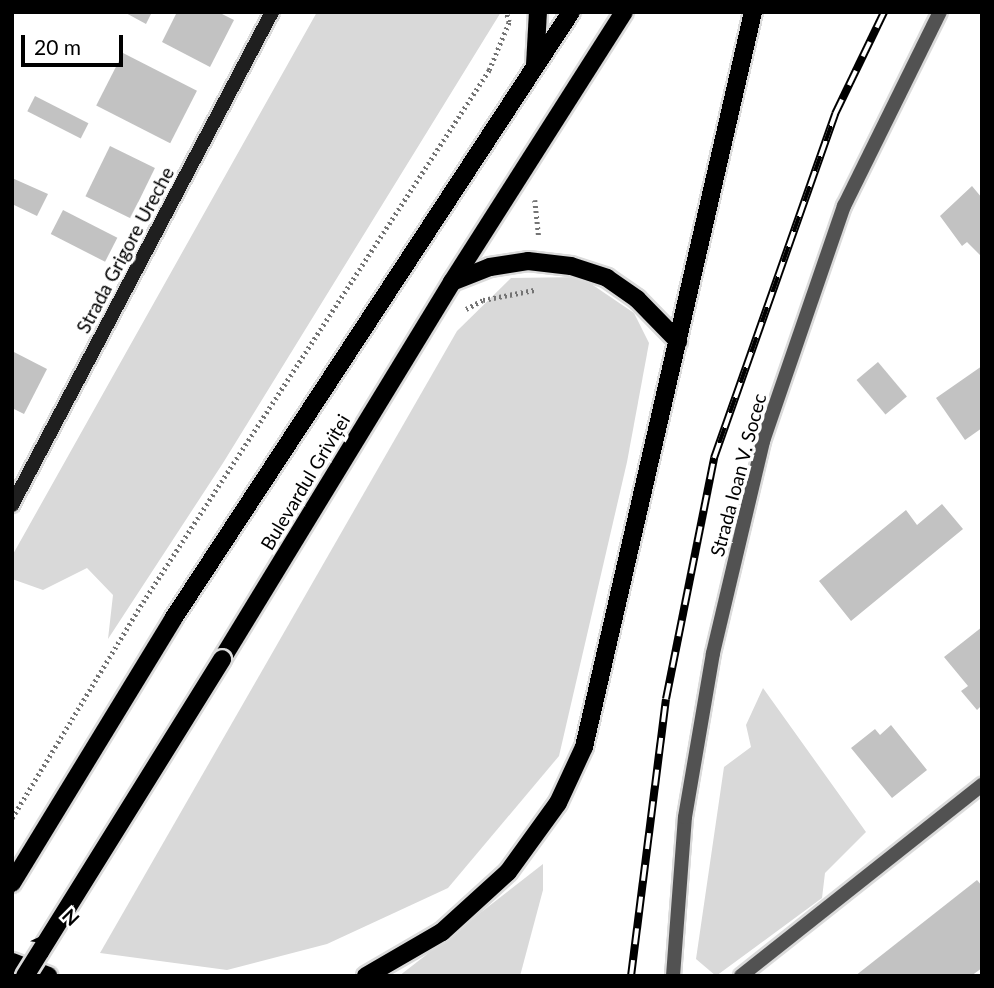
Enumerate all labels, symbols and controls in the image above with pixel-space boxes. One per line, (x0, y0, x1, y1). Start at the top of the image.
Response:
scale bar (24, 21, 126, 65)
text: 20 m (34, 34, 81, 59)
street label: Strada Grigore Ureche (72, 163, 178, 337)
street label: Strada Ioan V. Socec (705, 391, 771, 559)
street label: Bulevardul Griviței (256, 410, 354, 554)
north arrow (21, 897, 91, 967)
text: N (58, 903, 85, 930)

